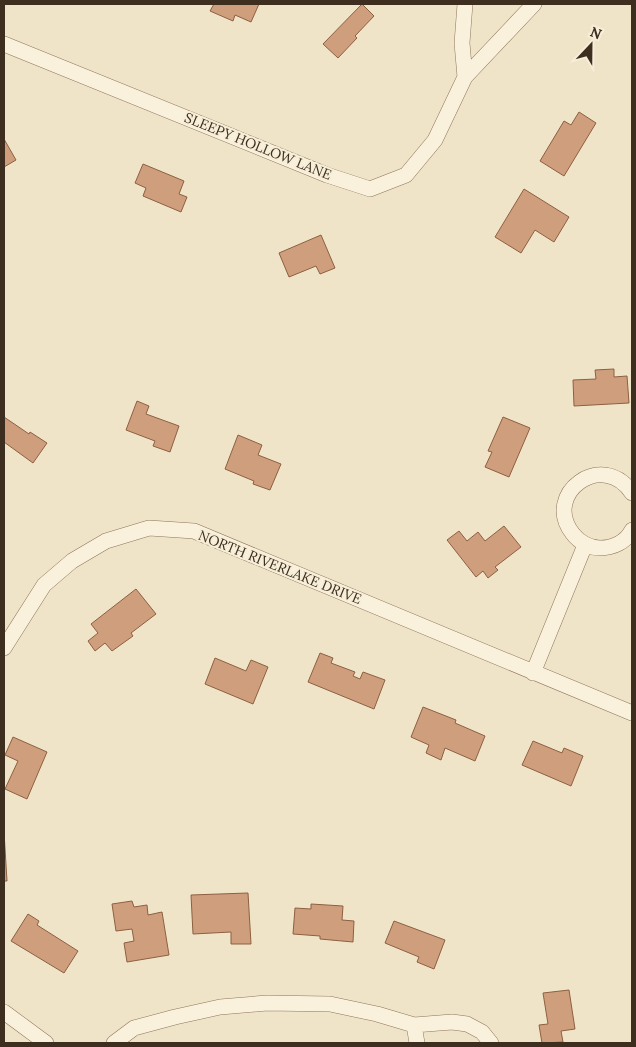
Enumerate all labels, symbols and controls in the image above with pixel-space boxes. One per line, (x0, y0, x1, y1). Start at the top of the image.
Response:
north arrow (566, 20, 616, 70)
text: N (587, 23, 604, 43)
street label: SLEEPY HOLLOW LANE (182, 108, 334, 184)
street label: NORTH RIVERLAKE DRIVE (196, 526, 365, 608)

